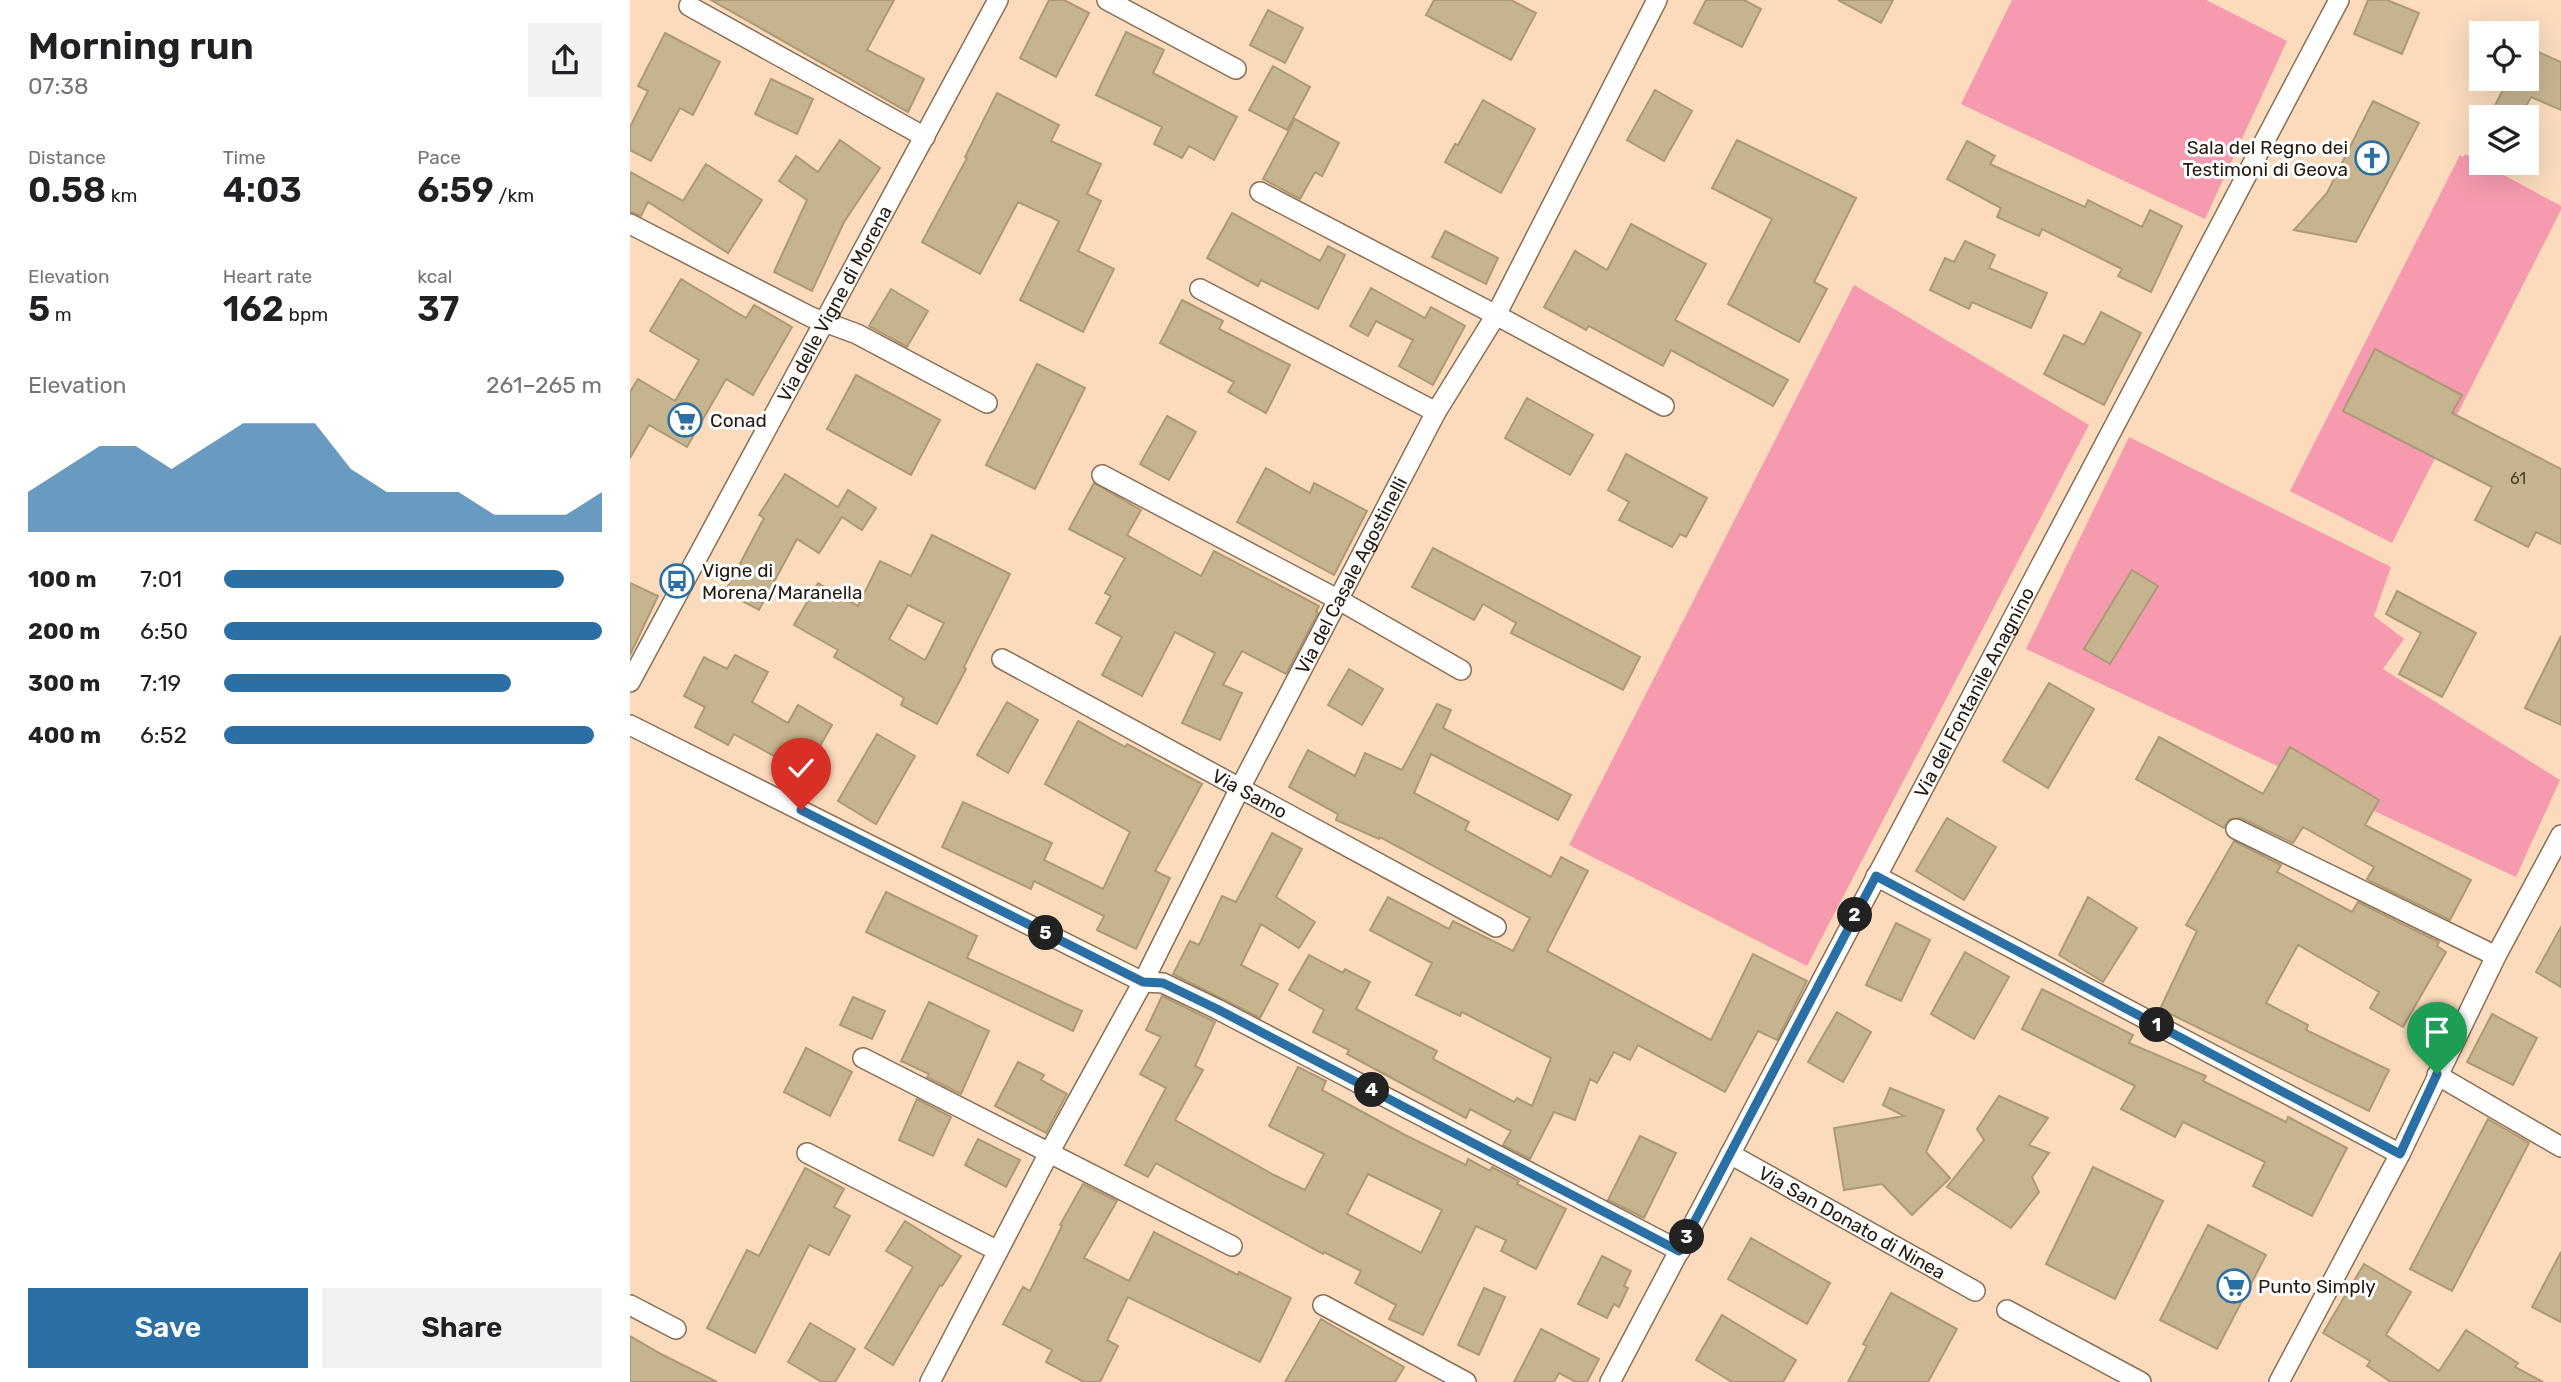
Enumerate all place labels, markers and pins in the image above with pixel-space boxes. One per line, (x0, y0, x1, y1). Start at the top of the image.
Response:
place label: Sala del Regno dei Testimoni di Geova (2183, 136, 2348, 181)
church icon: Sala del Regno dei Testimoni di Geova (2353, 139, 2391, 177)
supermarket icon: Conad (666, 401, 704, 439)
place label: Conad (710, 409, 767, 432)
place label: Vigne di Morena/Maranella (702, 559, 862, 604)
bus stop icon: Vigne di Morena/Maranella (658, 562, 696, 600)
pin (771, 738, 831, 810)
pin: 2 (1838, 898, 1872, 932)
pin: 5 (1028, 916, 1064, 950)
pin (2407, 1002, 2467, 1074)
pin: 1 (2140, 1007, 2174, 1042)
pin: 4 (1354, 1072, 1390, 1108)
pin: 3 (1670, 1220, 1704, 1254)
supermarket icon: Punto Simply (2215, 1267, 2253, 1305)
place label: Punto Simply (2258, 1275, 2376, 1298)

